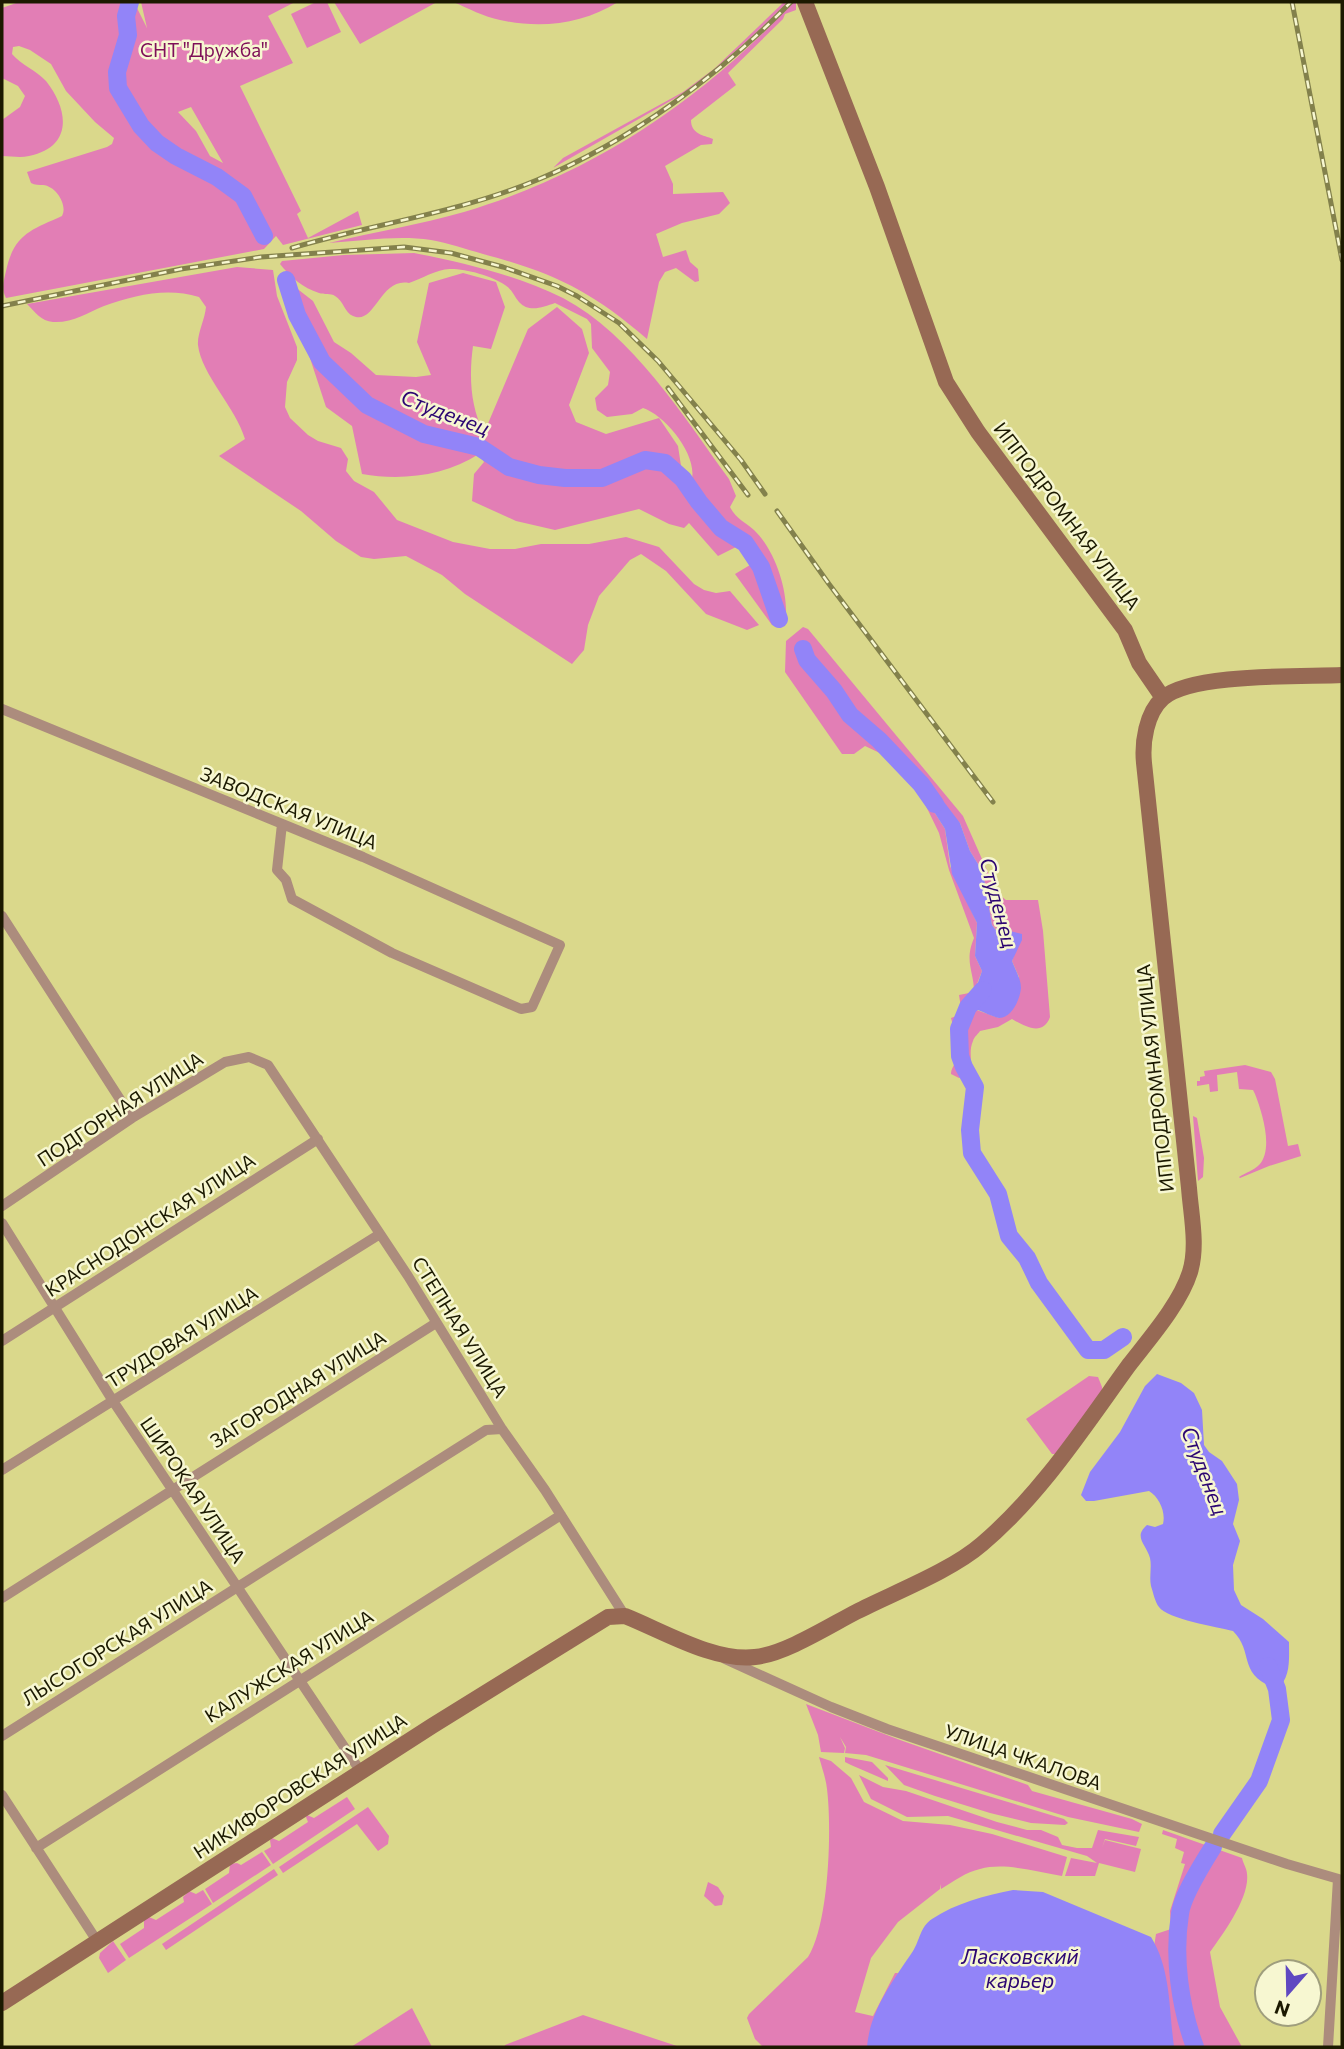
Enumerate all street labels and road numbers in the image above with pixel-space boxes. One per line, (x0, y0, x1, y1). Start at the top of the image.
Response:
street label: ИППОДРОМНАЯ УЛИЦА (989, 417, 1146, 614)
street label: ЗАВОДСКАЯ УЛИЦА (197, 761, 381, 854)
street label: ИППОДРОМНАЯ УЛИЦА (1131, 963, 1178, 1193)
street label: ПОДГОРНАЯ УЛИЦА (33, 1046, 207, 1171)
street label: КРАСНОДОНСКАЯ УЛИЦА (40, 1148, 259, 1301)
street label: СТЕПНАЯ УЛИЦА (408, 1252, 513, 1401)
street label: ТРУДОВАЯ УЛИЦА (102, 1281, 262, 1393)
street label: ЗАГОРОДНАЯ УЛИЦА (206, 1325, 390, 1452)
street label: ШИРОКАЯ УЛИЦА (136, 1412, 251, 1567)
street label: ЛЫСОГОРСКАЯ УЛИЦА (17, 1574, 216, 1710)
street label: КАЛУЖСКАЯ УЛИЦА (200, 1604, 377, 1727)
street label: НИКИФОРОВСКАЯ УЛИЦА (189, 1708, 411, 1863)
street label: УЛИЦА ЧКАЛОВА (942, 1719, 1105, 1794)

